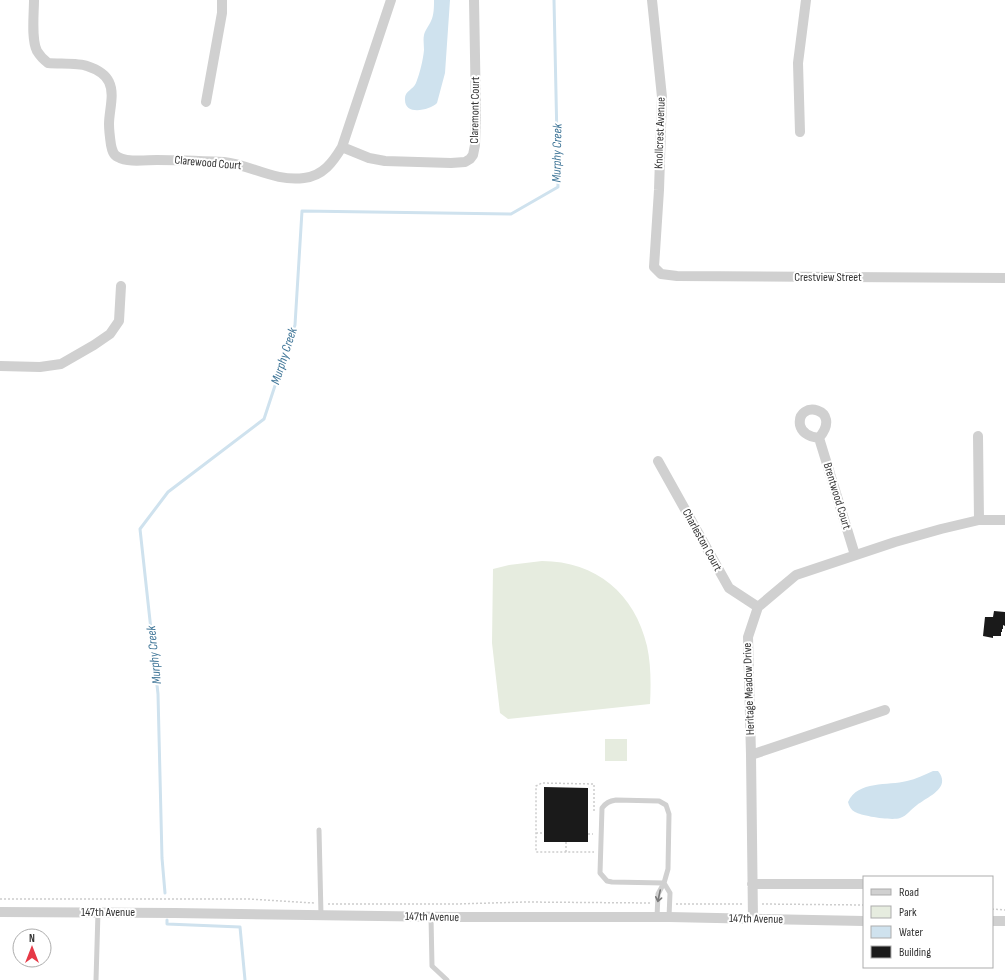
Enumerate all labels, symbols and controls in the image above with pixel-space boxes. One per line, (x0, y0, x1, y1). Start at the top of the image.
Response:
street label: Claremont Court (467, 76, 483, 144)
street label: Knollcrest Avenue (651, 97, 669, 169)
water label: Murphy Creek (548, 122, 566, 183)
street label: Clarewood Court (174, 153, 242, 173)
street label: Crestview Street (794, 270, 862, 285)
water label: Murphy Creek (267, 324, 301, 386)
street label: Brentwood Court (820, 461, 854, 531)
street label: Charleston Court (679, 506, 725, 574)
water label: Murphy Creek (143, 624, 165, 685)
street label: Heritage Meadow Drive (740, 642, 758, 735)
legend (863, 876, 993, 968)
text: Road (899, 885, 919, 900)
one-way arrow (654, 889, 662, 902)
street label: 147th Avenue (81, 905, 135, 920)
text: Park (899, 905, 917, 920)
street label: 147th Avenue (405, 909, 459, 925)
street label: 147th Avenue (729, 911, 783, 927)
text: Water (899, 925, 923, 940)
north arrow (12, 928, 52, 968)
text: N (29, 932, 35, 945)
text: Building (899, 945, 931, 960)

